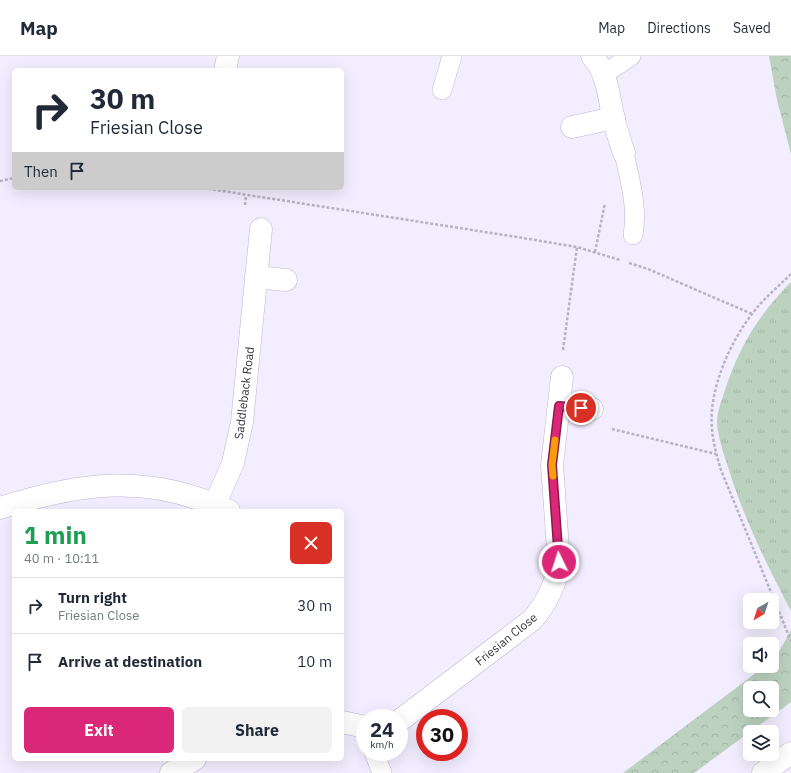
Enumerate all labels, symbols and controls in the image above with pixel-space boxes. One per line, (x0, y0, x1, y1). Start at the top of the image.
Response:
text: Map (20, 16, 58, 40)
text: Map (598, 19, 625, 37)
text: Directions (647, 19, 711, 37)
text: Saved (733, 19, 771, 37)
text: 30 m (90, 80, 155, 117)
icon: right (24, 84, 76, 136)
text: Friesian Close (90, 116, 203, 139)
icon: arrive (66, 160, 88, 182)
text: Then (24, 162, 58, 181)
street label: Saddleback Road (231, 346, 257, 440)
pin (564, 391, 598, 425)
icon: arrive (570, 397, 592, 419)
text: 1 min (24, 519, 87, 551)
button: close (290, 522, 332, 564)
position arrow (538, 541, 580, 583)
text: 40 m · 10:11 (24, 550, 99, 567)
text: Turn right (58, 588, 127, 607)
north arrow (743, 593, 779, 629)
map controls (743, 593, 779, 761)
icon: right (24, 595, 46, 617)
text: 30 m (297, 596, 332, 615)
text: Friesian Close (58, 607, 140, 624)
street label: Friesian Close (472, 609, 540, 669)
button: sound (743, 637, 779, 673)
icon: arrive (24, 651, 46, 673)
text: Arrive at destination (58, 652, 202, 671)
text: 10 m (297, 652, 332, 671)
button: search (743, 681, 779, 717)
button: Exit (24, 707, 174, 753)
button: Share (182, 707, 332, 753)
speed limit sign: 30 (416, 709, 468, 761)
text: 24 (370, 716, 394, 743)
button: layers (743, 725, 779, 761)
text: km/h (370, 738, 394, 751)

